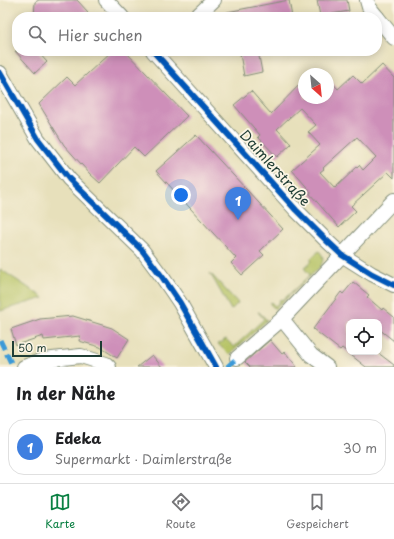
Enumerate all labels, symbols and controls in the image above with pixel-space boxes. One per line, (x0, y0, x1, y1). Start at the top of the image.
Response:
search box (12, 12, 382, 56)
icon: search (26, 23, 48, 45)
text: Hier suchen (58, 23, 143, 46)
north arrow (298, 68, 334, 104)
street label: Daimlerstraße (235, 125, 316, 211)
your location (171, 185, 191, 205)
pin: 1 (225, 187, 251, 220)
map controls (346, 319, 382, 355)
button: locate (346, 319, 382, 355)
scale bar (12, 339, 102, 358)
text: 50 m (18, 339, 47, 356)
text: In der Nähe (16, 380, 115, 406)
text: Edeka (55, 426, 101, 449)
text: 1 (27, 438, 33, 457)
text: 30 m (343, 438, 377, 457)
text: Supermarkt · Daimlerstraße (55, 449, 232, 468)
tab: Karte (45, 491, 75, 532)
tab: Route (166, 491, 196, 532)
tab: Gespeichert (286, 491, 349, 532)

